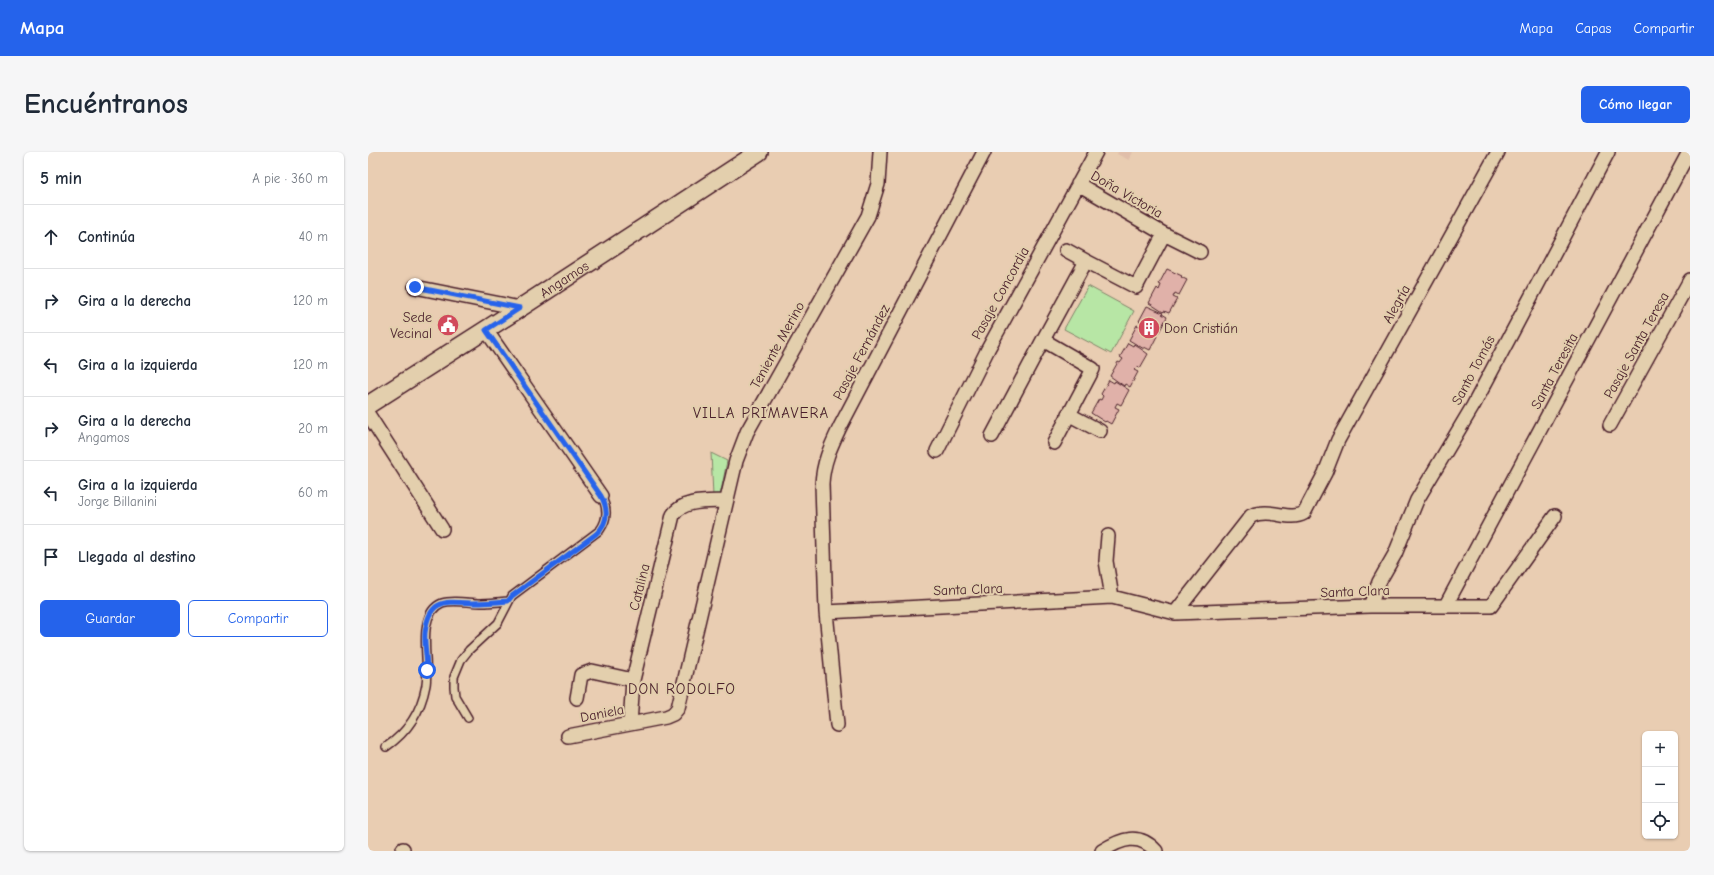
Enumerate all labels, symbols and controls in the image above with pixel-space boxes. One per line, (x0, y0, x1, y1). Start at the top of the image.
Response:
text: Mapa (20, 17, 65, 39)
text: Mapa (1520, 20, 1553, 37)
text: Capas (1575, 20, 1611, 37)
text: Compartir (1633, 20, 1694, 37)
button: Cómo llegar (1581, 86, 1690, 123)
text: Encuéntranos (24, 88, 188, 120)
street label: Doña Victoria (1088, 167, 1166, 222)
text: 5 min (40, 169, 82, 188)
text: A pie · 360 m (252, 171, 328, 186)
icon: ahead (40, 226, 62, 248)
text: Continúa (78, 228, 135, 246)
text: 40 m (299, 229, 328, 244)
street label: Pasaje Concordia (968, 244, 1033, 343)
street label: Angamos (537, 257, 592, 302)
route end (406, 278, 424, 296)
street label: Alegría (1379, 282, 1414, 327)
street label: Pasaje Santa Teresa (1600, 289, 1673, 401)
icon: right (40, 290, 62, 312)
text: Gira a la derecha (78, 292, 191, 310)
text: 120 m (293, 293, 328, 308)
street label: Teniente Merino (747, 299, 808, 392)
street label: Pasaje Fernández (829, 302, 894, 403)
place label: Sede Vecinal (390, 309, 432, 342)
public building icon: Sede Vecinal (435, 312, 461, 338)
building icon: Don Cristián (1136, 315, 1162, 341)
place label: Don Cristián (1164, 320, 1238, 337)
street label: Santa Teresita (1527, 330, 1582, 412)
street label: Santo Tomás (1448, 332, 1499, 408)
icon: left (40, 354, 62, 376)
text: Gira a la izquierda (78, 356, 198, 374)
text: 120 m (293, 357, 328, 372)
district label: VILLA PRIMAVERA (693, 404, 829, 422)
text: Gira a la derecha (78, 412, 191, 430)
icon: right (40, 418, 62, 440)
text: 20 m (298, 421, 328, 436)
text: Angamos (78, 430, 129, 445)
text: Gira a la izquierda (78, 476, 198, 494)
icon: left (40, 482, 62, 504)
text: 60 m (298, 485, 328, 500)
text: Jorge Billanini (78, 494, 157, 509)
icon: arrive (40, 546, 62, 568)
text: Llegada al destino (78, 548, 196, 566)
street label: Catalina (625, 562, 654, 612)
street label: Santa Clara (933, 580, 1003, 599)
street label: Santa Clara (1320, 582, 1390, 601)
button: Guardar (40, 600, 180, 637)
button: Compartir (188, 600, 328, 637)
route start (418, 661, 436, 679)
district label: DON RODOLFO (628, 680, 736, 698)
street label: Daniela (579, 701, 625, 726)
map controls (1642, 731, 1678, 839)
button: + (1642, 731, 1678, 767)
button: − (1642, 767, 1678, 803)
button: locate (1642, 803, 1678, 839)

